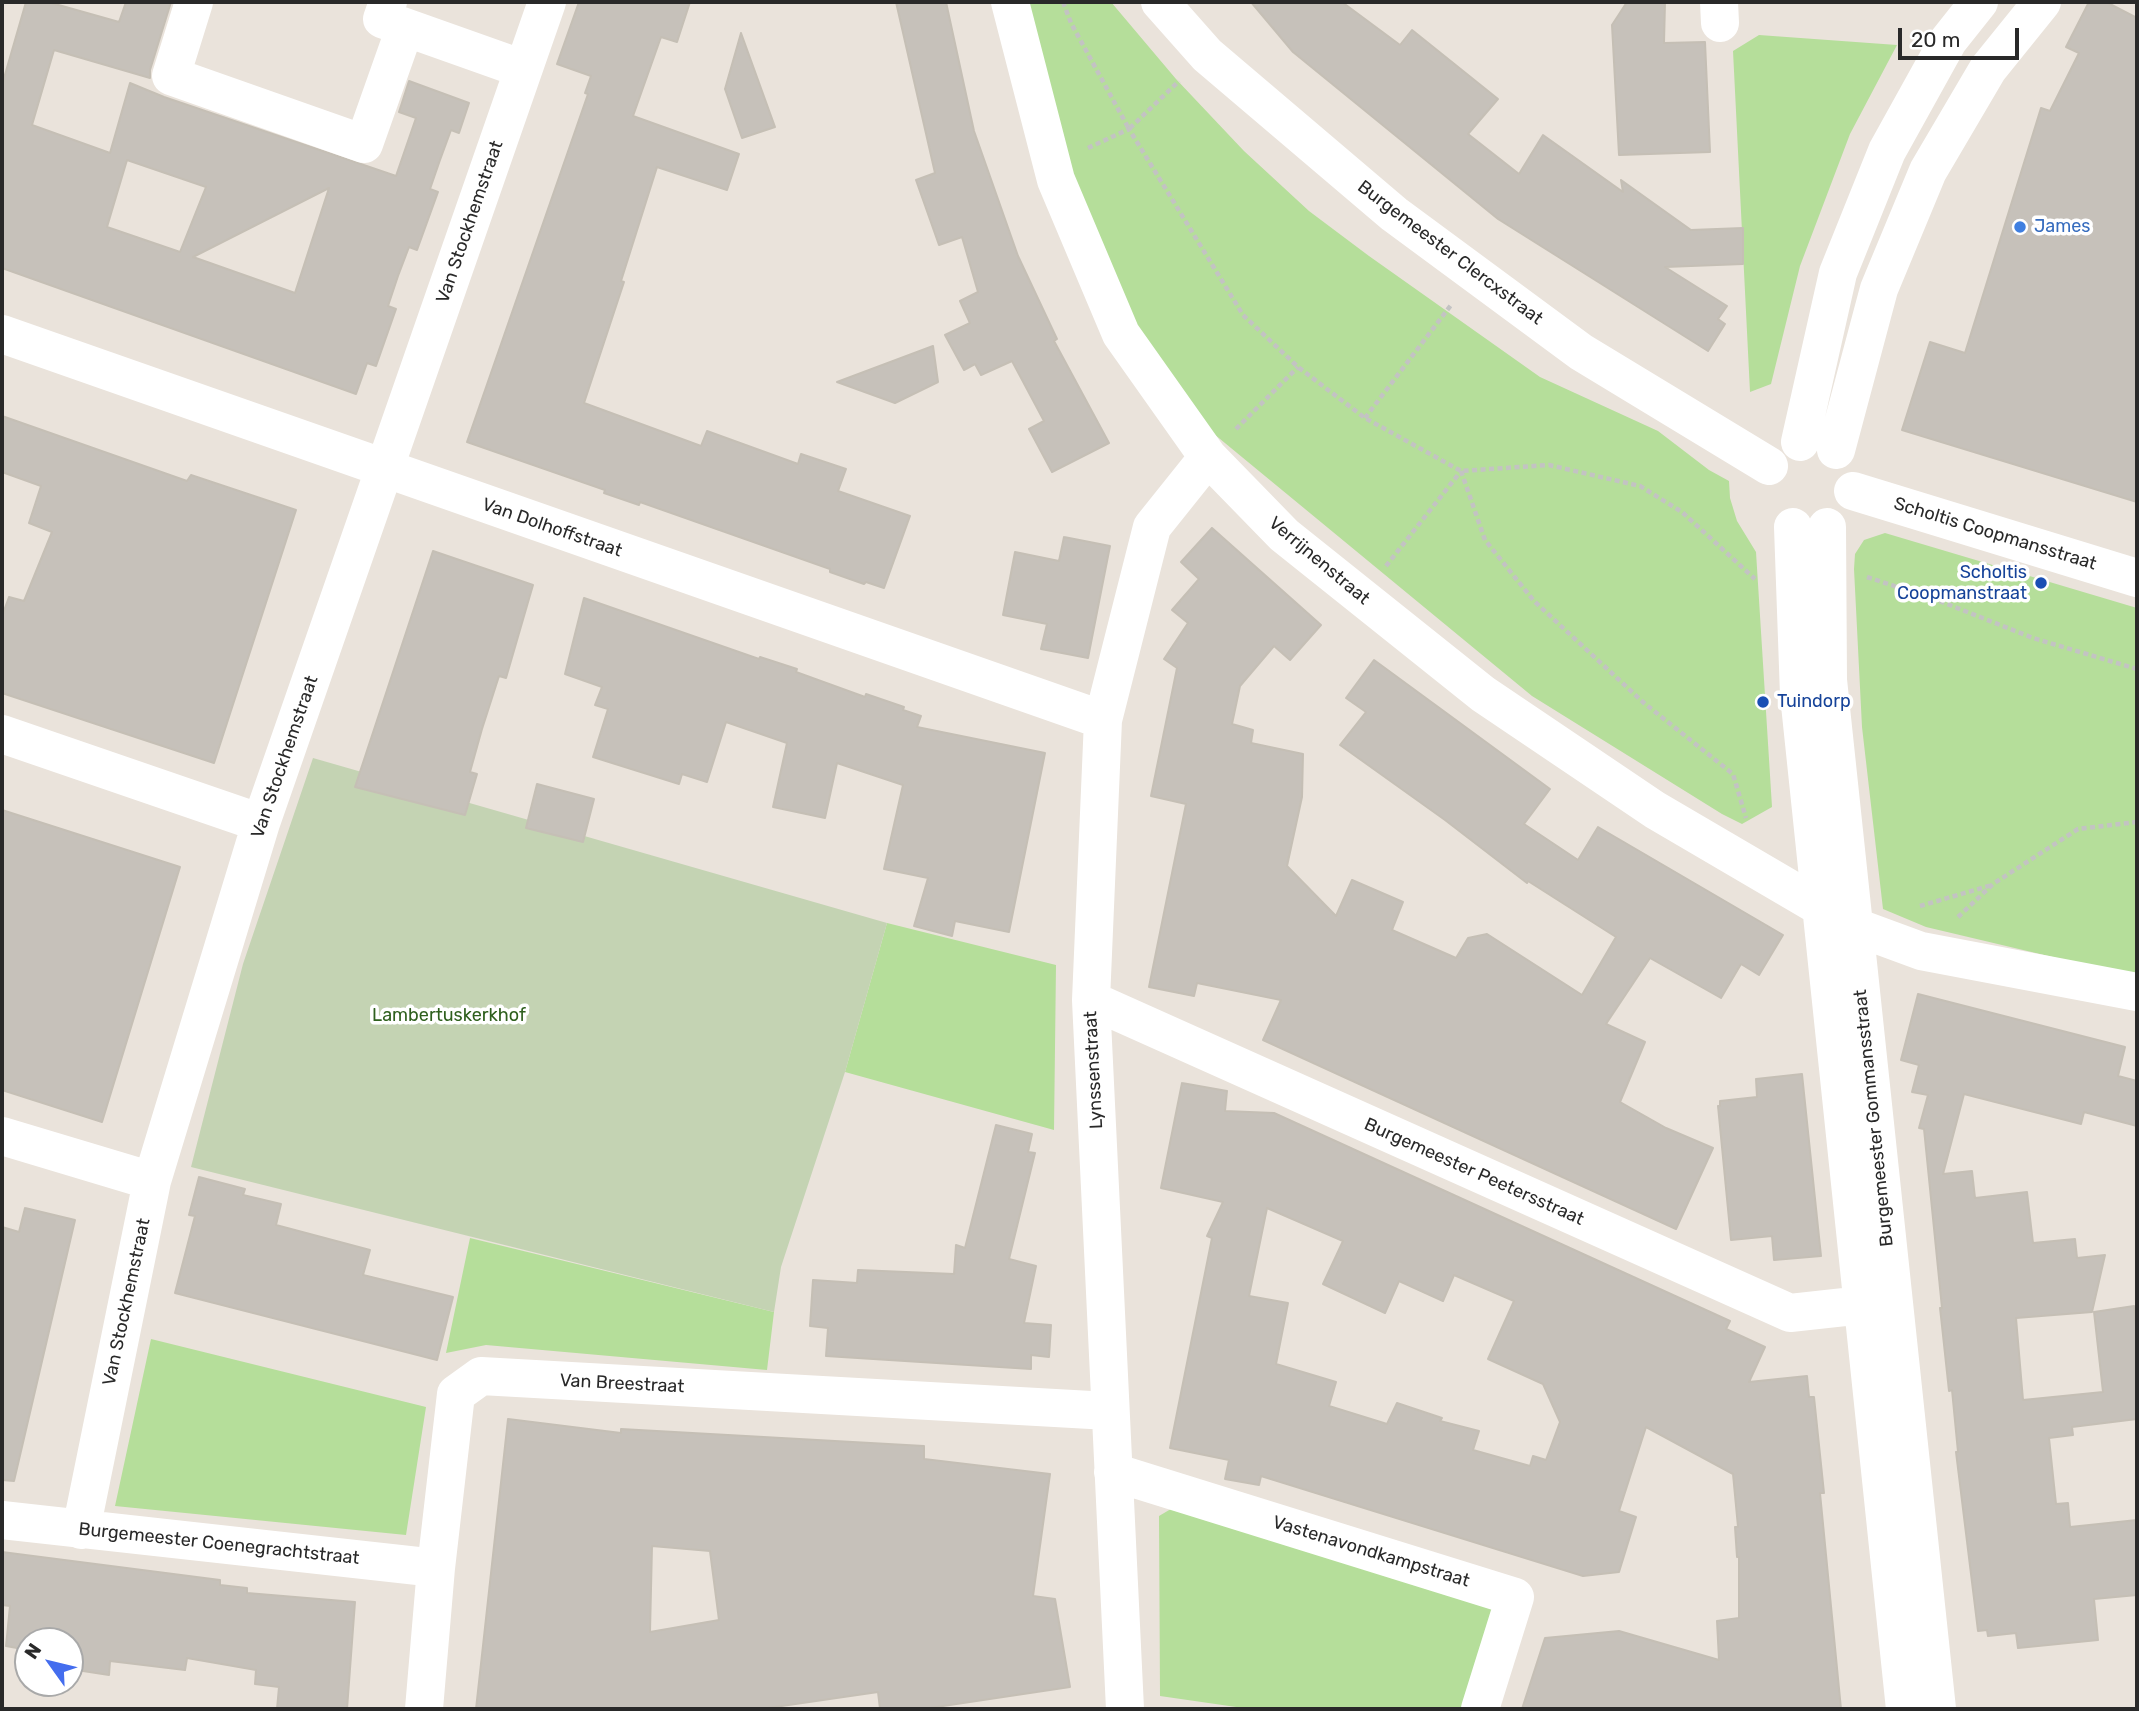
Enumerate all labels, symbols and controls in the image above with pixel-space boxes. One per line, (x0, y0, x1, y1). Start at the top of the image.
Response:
scale bar (1901, 14, 2022, 58)
text: 20 m (1911, 27, 1960, 52)
street label: Van Stockhemstraat (432, 138, 508, 306)
street label: Burgemeester Clercxstraat (1353, 176, 1547, 330)
place label: James (2034, 216, 2091, 238)
marker: James (2012, 219, 2028, 235)
street label: Scholtis Coopmansstraat (1891, 493, 2099, 575)
street label: Van Dolhoffstraat (479, 494, 625, 562)
street label: Verrijnenstraat (1264, 513, 1374, 609)
place label: Scholtis Coopmanstraat (1897, 562, 2027, 604)
marker: Scholtis Coopmanstraat (2033, 575, 2049, 591)
street label: Van Stockhemstraat (247, 673, 323, 841)
place label: Tuindorp (1777, 691, 1851, 713)
marker: Tuindorp (1755, 694, 1771, 710)
street label: Burgemeester Gommansstraat (1850, 988, 1898, 1248)
park label: Lambertuskerkhof (372, 1005, 526, 1027)
street label: Lynssenstraat (1080, 1010, 1108, 1130)
street label: Burgemeester Peetersstraat (1361, 1114, 1587, 1230)
street label: Van Stockhemstraat (99, 1216, 155, 1388)
street label: Van Breestraat (559, 1370, 685, 1398)
street label: Vastenavondkampstraat (1270, 1512, 1472, 1592)
street label: Burgemeester Coenegrachtstraat (77, 1519, 361, 1569)
north arrow (14, 1627, 84, 1697)
text: N (19, 1639, 46, 1663)

